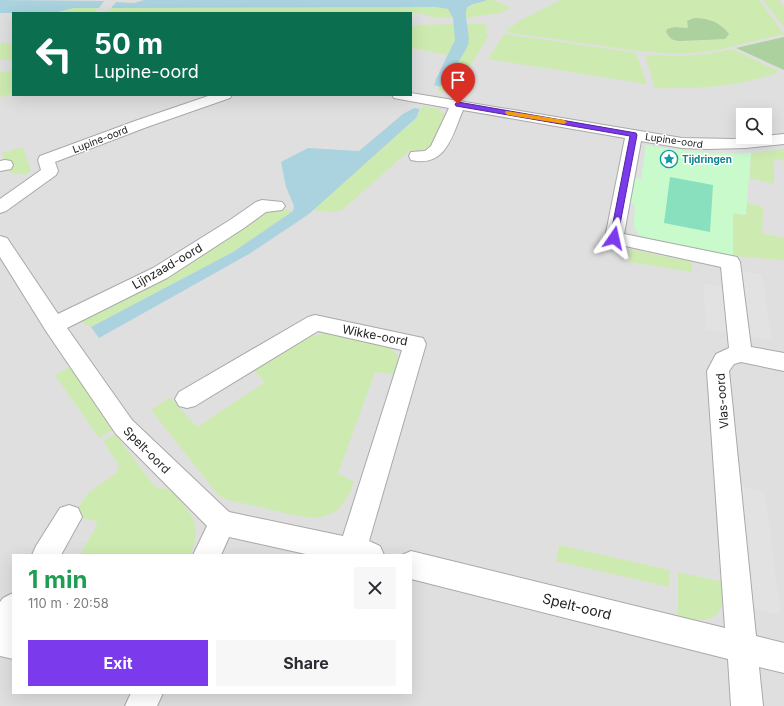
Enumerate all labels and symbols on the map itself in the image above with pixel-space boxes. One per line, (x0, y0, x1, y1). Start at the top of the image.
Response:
pin (441, 63, 475, 104)
street label: Lupine-oord (71, 123, 129, 155)
street label: Lupine-oord (644, 130, 704, 150)
place icon: Tijdringen (659, 149, 679, 169)
place label: Tijdringen (682, 153, 732, 166)
position arrow (593, 217, 635, 259)
street label: Lijnzaad-oord (129, 240, 205, 292)
street label: Wikke-oord (341, 321, 409, 349)
street label: Vlas-oord (713, 373, 731, 429)
street label: Spelt-oord (120, 423, 174, 477)
street label: Spelt-oord (541, 589, 613, 623)

